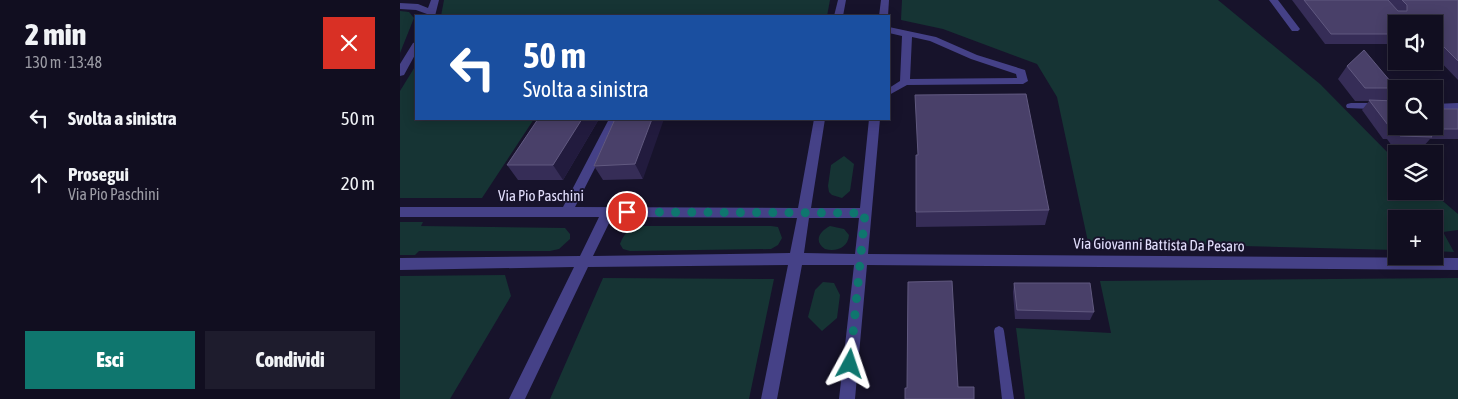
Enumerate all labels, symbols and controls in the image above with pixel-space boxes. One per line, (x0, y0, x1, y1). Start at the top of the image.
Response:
map controls (1388, 15, 1443, 265)
button: sound (1388, 15, 1443, 70)
text: 2 min (25, 17, 86, 51)
button: close (323, 17, 375, 69)
icon: left (440, 35, 505, 100)
text: 50 m (523, 35, 586, 75)
text: 130 m · 13:48 (25, 53, 102, 71)
text: Svolta a sinistra (523, 76, 649, 102)
button: search (1388, 80, 1443, 135)
icon: left (25, 104, 53, 132)
text: Svolta a sinistra (68, 107, 177, 129)
text: 50 m (341, 107, 375, 129)
button: layers (1388, 145, 1443, 200)
text: Prosegui (68, 163, 129, 185)
icon: ahead (25, 169, 53, 197)
text: 20 m (341, 172, 375, 194)
text: Via Pio Paschini (68, 185, 159, 203)
street label: Via Pio Paschini (498, 187, 584, 204)
pin (606, 191, 648, 233)
icon: arrive (613, 198, 641, 226)
button: + (1388, 210, 1443, 265)
street label: Via Giovanni Battista Da Pesaro (1073, 235, 1245, 254)
button: Esci (25, 331, 195, 389)
button: Condividi (205, 331, 375, 389)
position arrow (823, 337, 875, 389)

